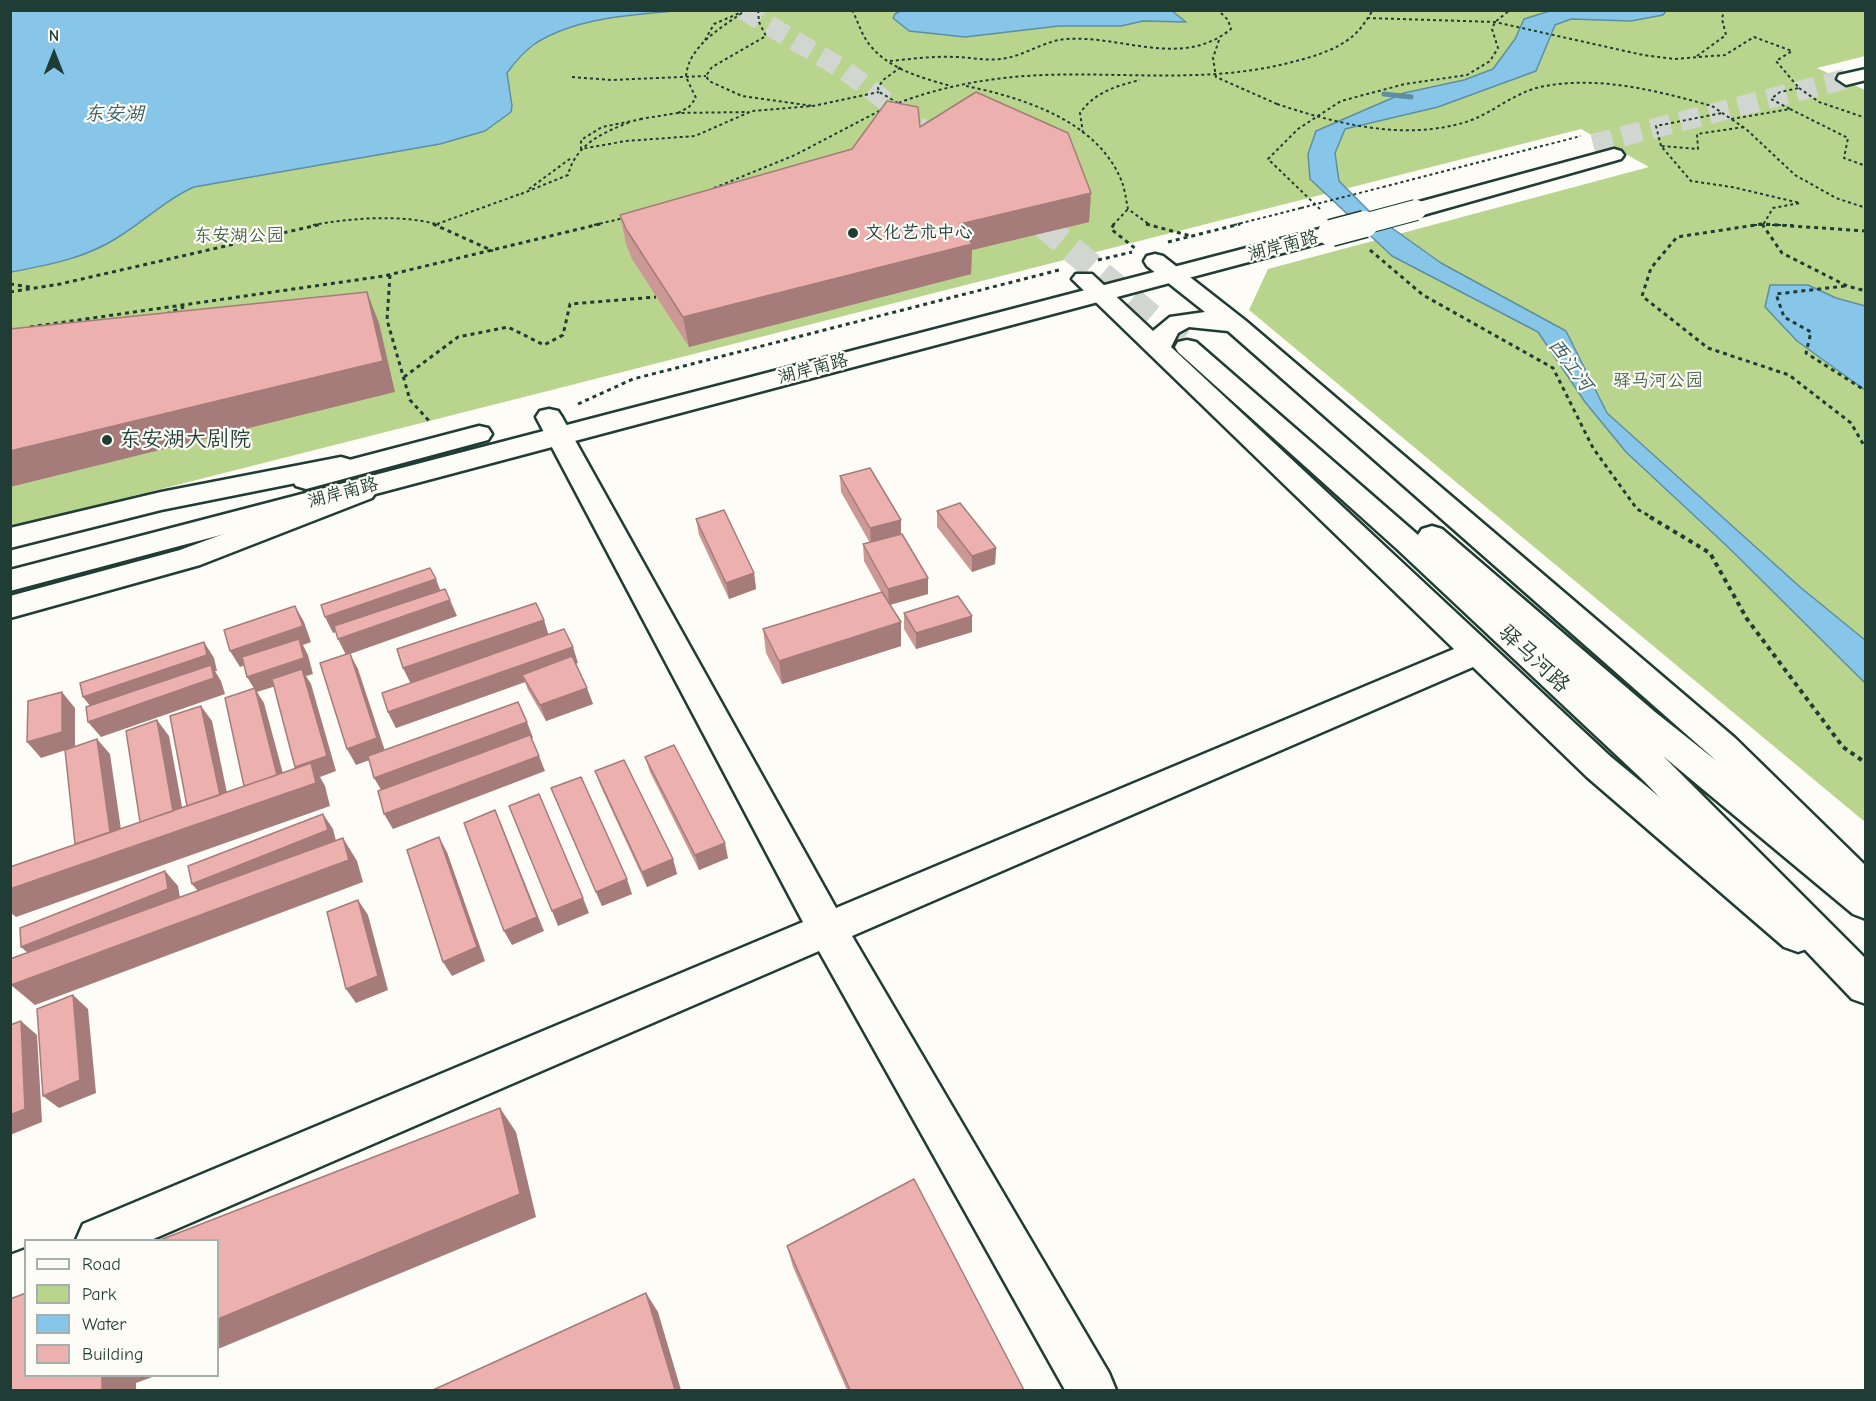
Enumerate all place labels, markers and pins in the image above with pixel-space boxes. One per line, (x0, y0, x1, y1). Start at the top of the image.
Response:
place label: 文化艺术中心 (865, 222, 973, 244)
marker: 文化艺术中心 (846, 226, 860, 240)
place label: 东安湖大剧院 (119, 427, 251, 453)
marker: 东安湖大剧院 (100, 433, 114, 447)

